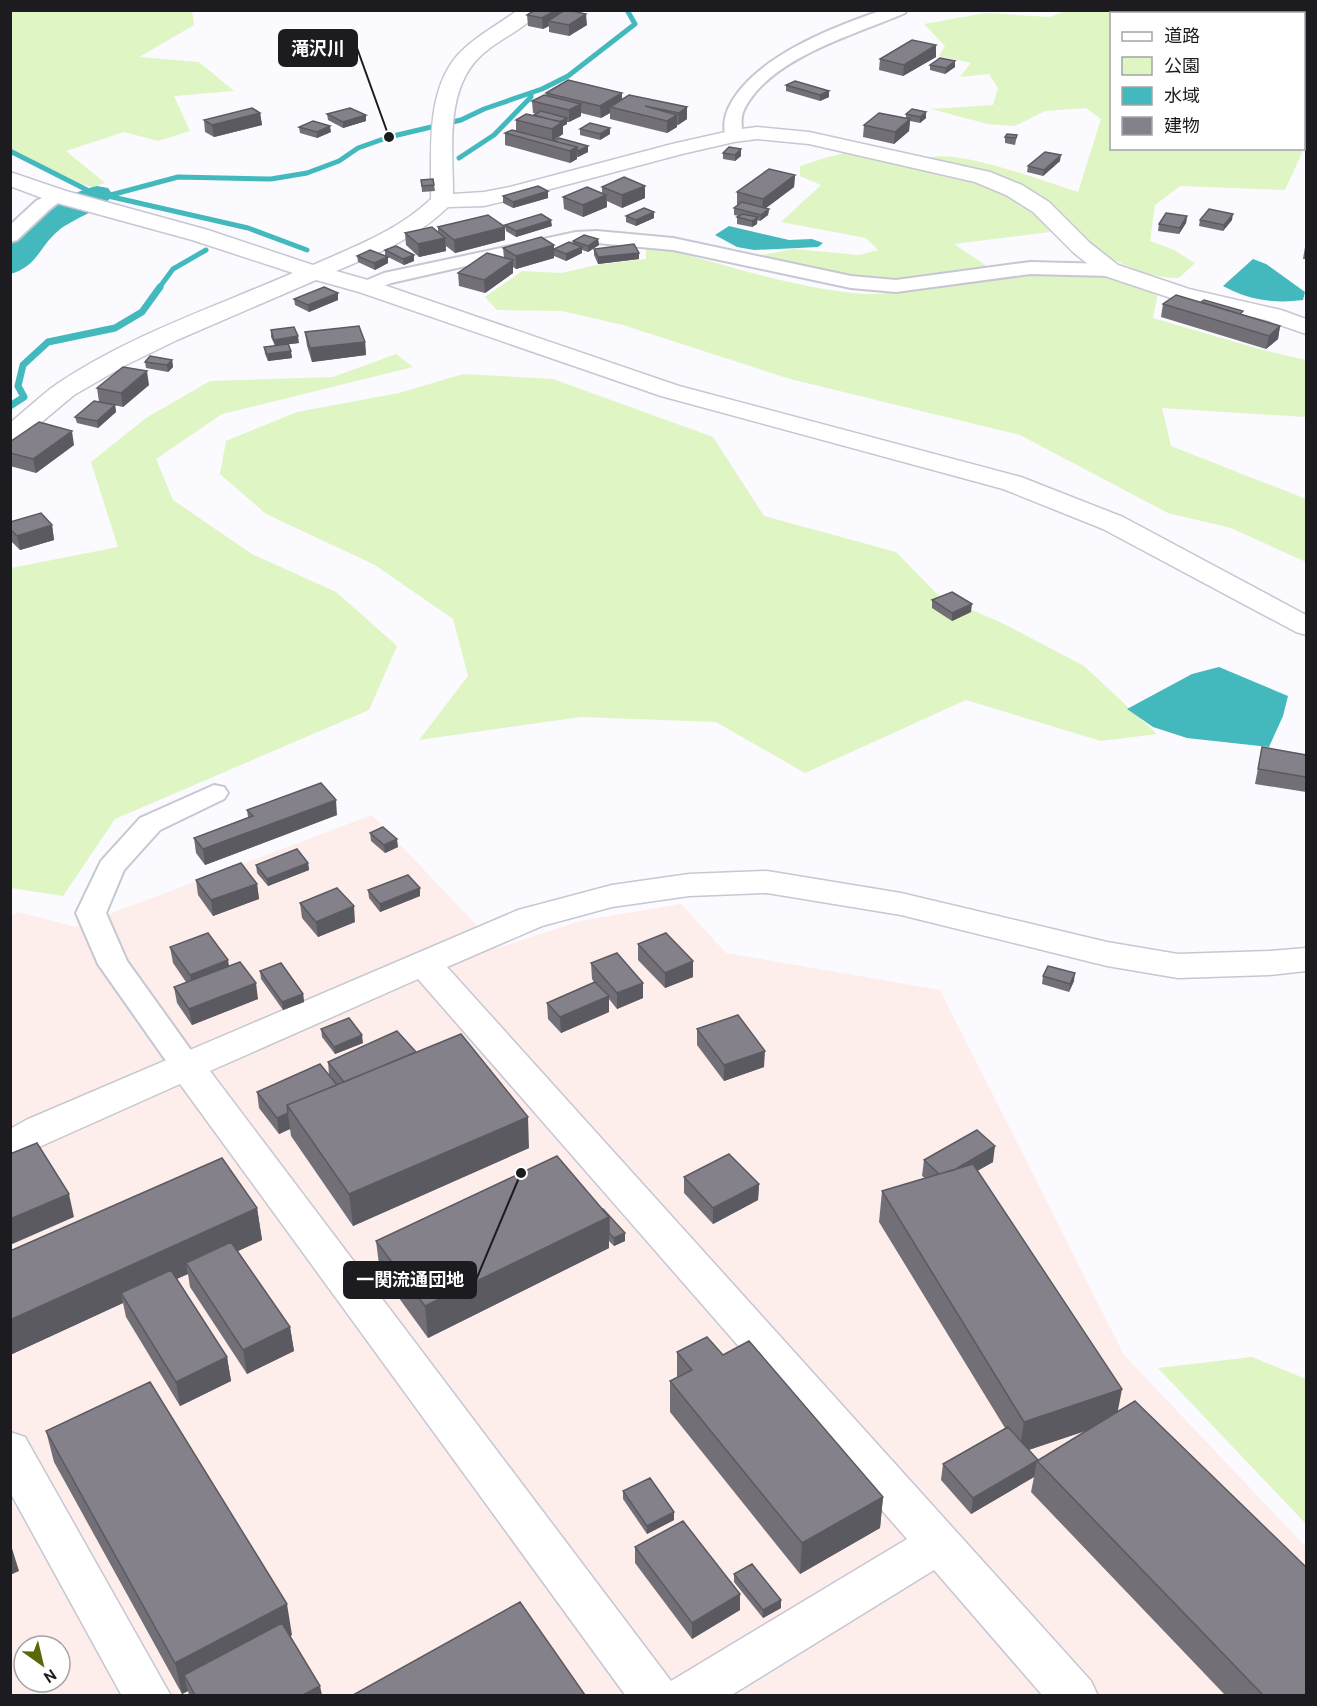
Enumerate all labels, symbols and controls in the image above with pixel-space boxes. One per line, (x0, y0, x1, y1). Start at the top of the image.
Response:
legend (1110, 12, 1305, 150)
text: 道路 (1164, 26, 1200, 49)
callout: 滝沢川 (279, 30, 357, 66)
text: 滝沢川 (291, 39, 345, 62)
text: 公園 (1164, 56, 1200, 79)
text: 水域 (1164, 86, 1200, 109)
text: 建物 (1164, 116, 1200, 139)
callout: 一関流通団地 (344, 1262, 476, 1298)
text: 一関流通団地 (356, 1270, 464, 1293)
north arrow (12, 1634, 72, 1694)
text: N (39, 1663, 60, 1686)

